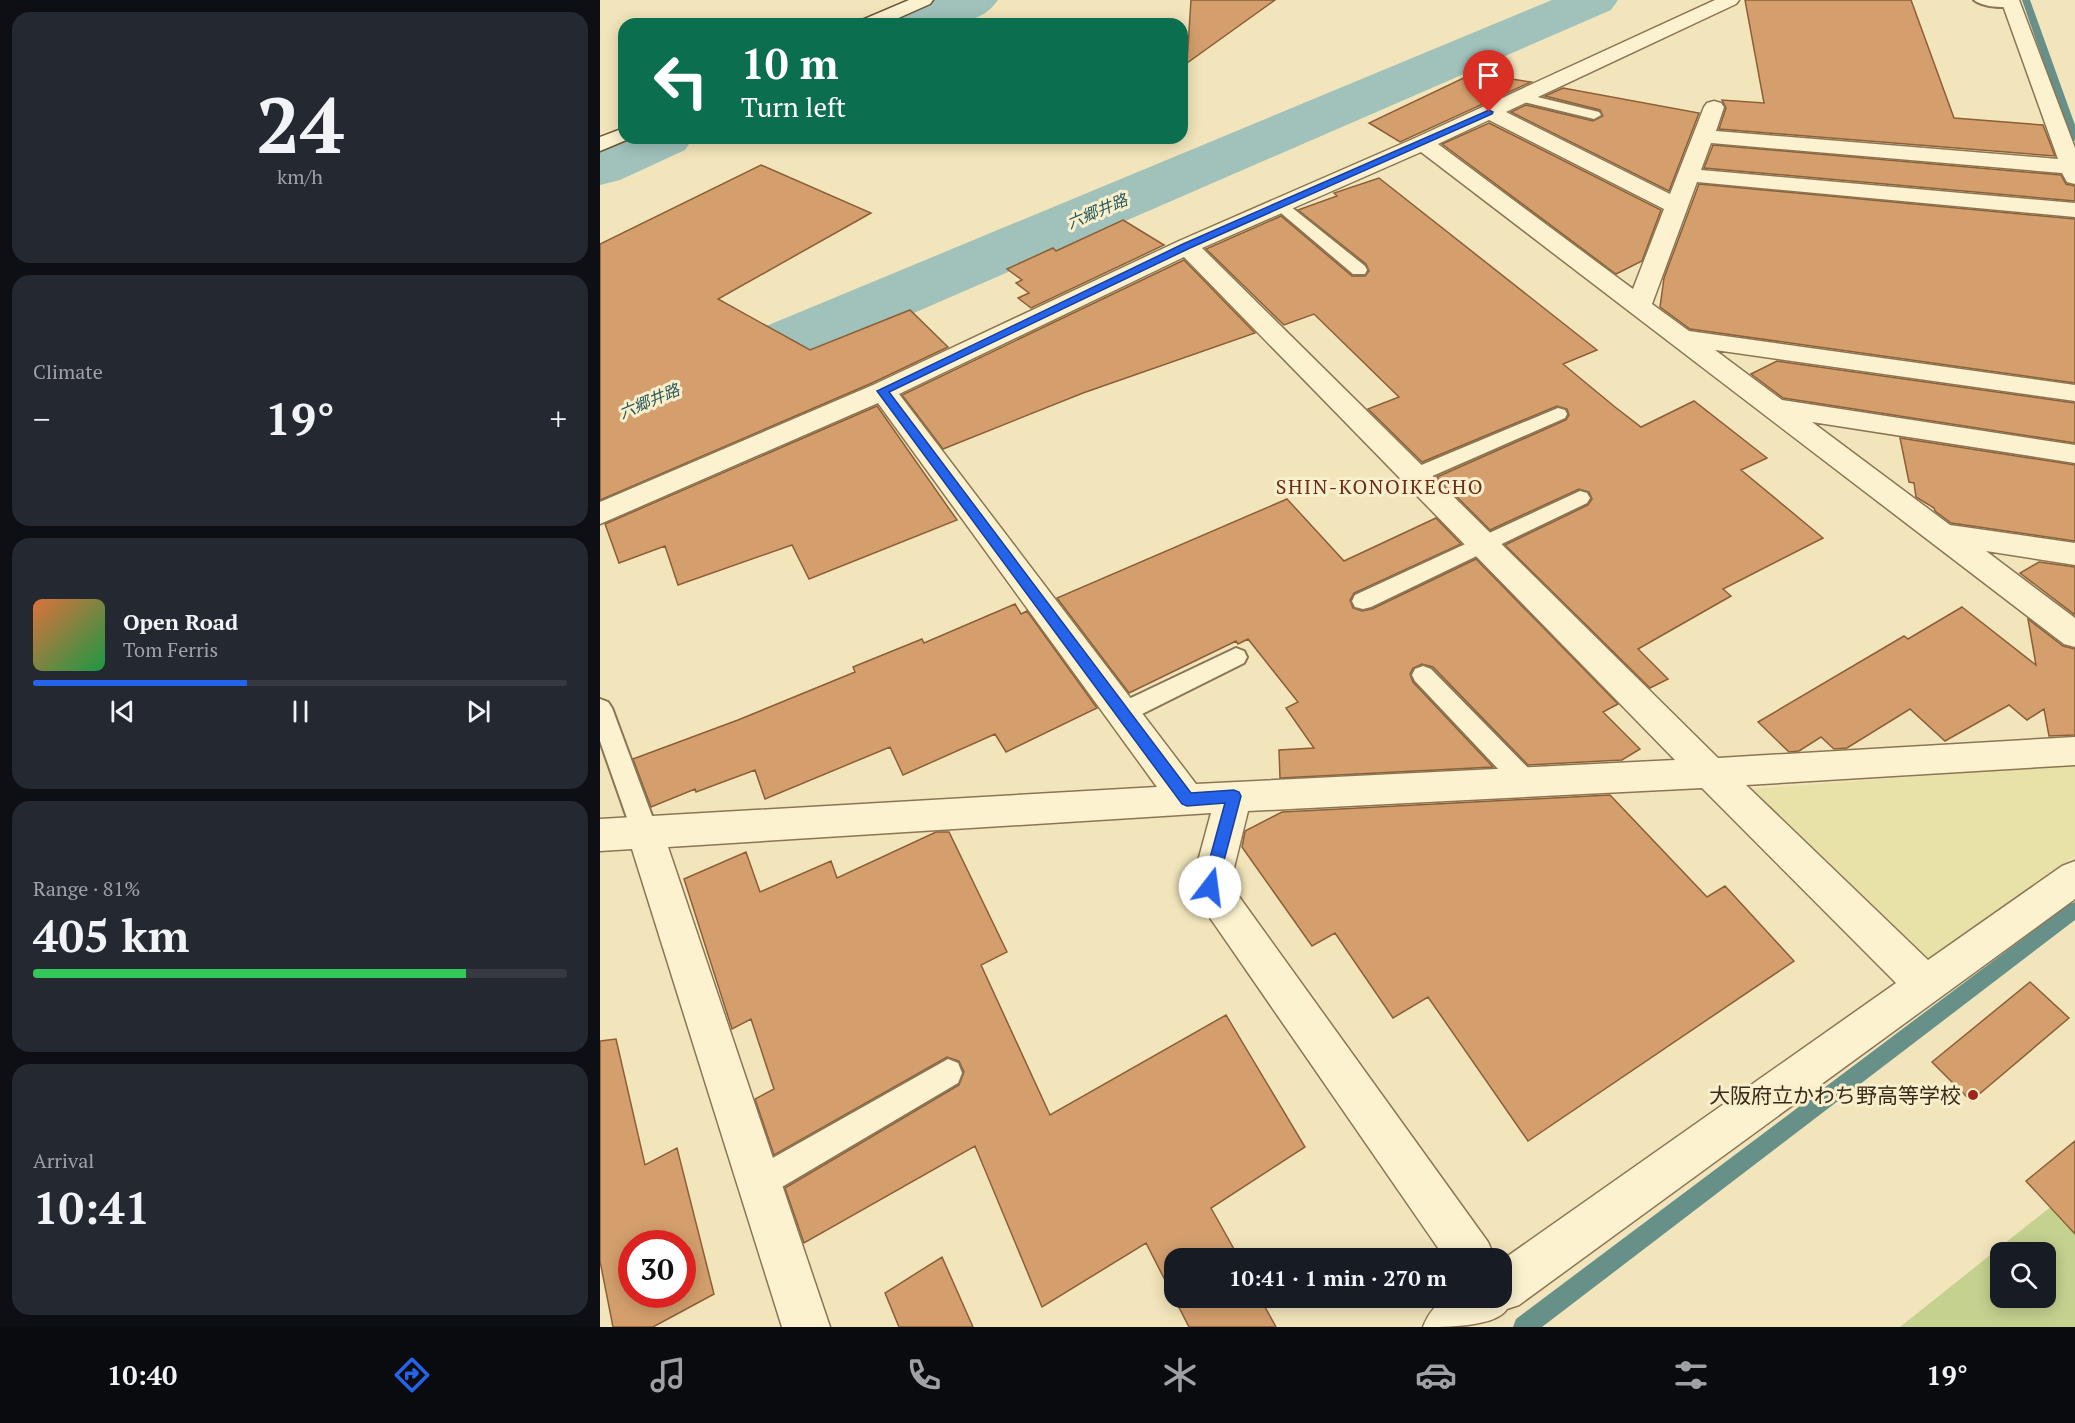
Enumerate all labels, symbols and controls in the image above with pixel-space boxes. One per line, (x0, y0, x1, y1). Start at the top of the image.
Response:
text: 10 m (741, 35, 839, 91)
icon: left (642, 42, 720, 120)
pin (1463, 50, 1514, 112)
icon: arrive (1472, 59, 1505, 92)
text: 24 (256, 72, 344, 175)
text: Turn left (741, 89, 846, 125)
text: km/h (277, 163, 323, 190)
water label: 六郷井路 (1063, 188, 1133, 234)
text: Climate (33, 358, 103, 385)
water label: 六郷井路 (615, 378, 685, 424)
text: 19° (265, 388, 335, 448)
text: − (33, 397, 51, 440)
text: + (549, 397, 567, 440)
district label: SHIN-KONOIKECHO (1276, 473, 1484, 500)
text: Open Road (123, 607, 238, 636)
text: Tom Ferris (123, 636, 218, 663)
icon: previous (106, 695, 139, 728)
icon: pause (284, 695, 317, 728)
icon: next (462, 695, 495, 728)
position arrow (1178, 855, 1242, 919)
text: Range · 81% (33, 875, 140, 902)
text: 405 km (33, 905, 189, 965)
place label: 大阪府立かわち野高等学校 (1709, 1081, 1961, 1109)
marker: 大阪府立かわち野高等学校 (1966, 1088, 1980, 1102)
text: Arrival (33, 1147, 94, 1174)
text: 10:41 (33, 1177, 150, 1237)
speed limit sign: 30 (618, 1230, 696, 1308)
map controls (1990, 1242, 2056, 1308)
button: search (1990, 1242, 2056, 1308)
text: 10:41 · 1 min · 270 m (1229, 1263, 1447, 1292)
icon: directions (391, 1354, 433, 1396)
icon: music (647, 1354, 689, 1396)
icon: phone (903, 1354, 945, 1396)
icon: climate (1159, 1354, 1201, 1396)
icon: car (1415, 1354, 1457, 1396)
icon: filters (1670, 1354, 1712, 1396)
text: 10:40 (107, 1357, 177, 1393)
text: 19° (1926, 1357, 1968, 1393)

